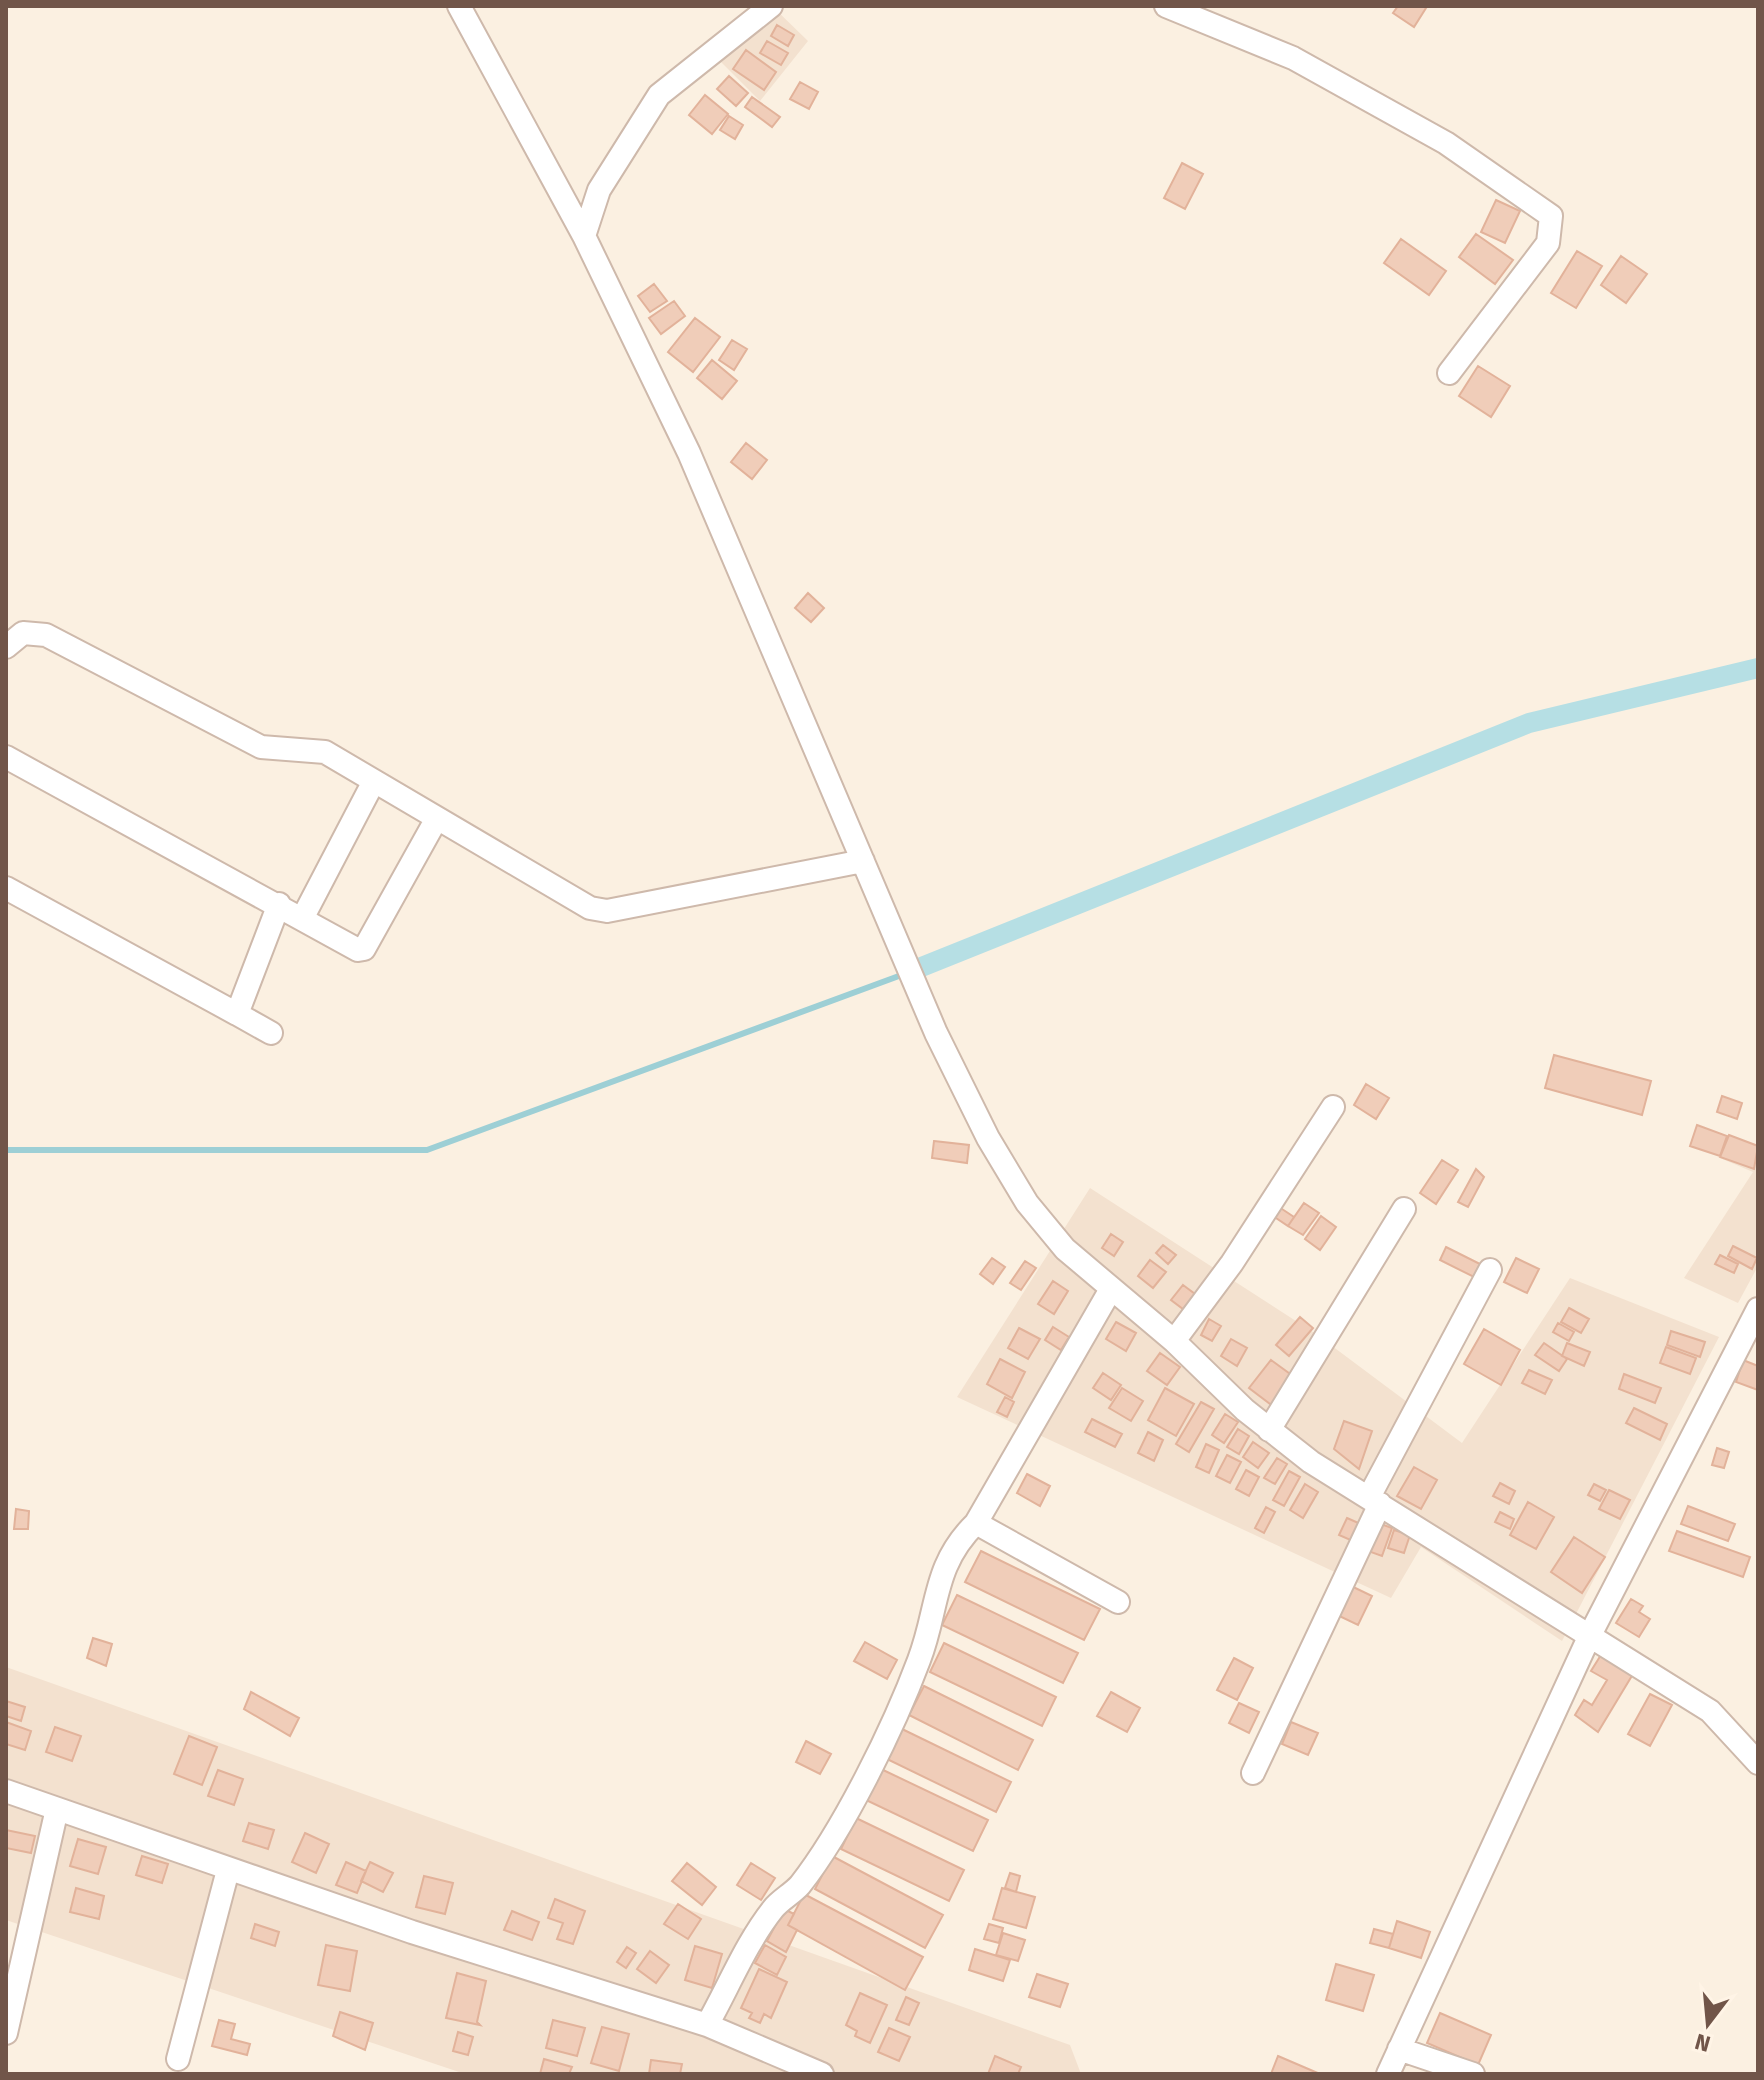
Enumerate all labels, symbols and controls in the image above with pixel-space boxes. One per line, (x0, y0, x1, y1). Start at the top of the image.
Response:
north arrow (1668, 1984, 1748, 2064)
text: N (1692, 2028, 1713, 2058)

